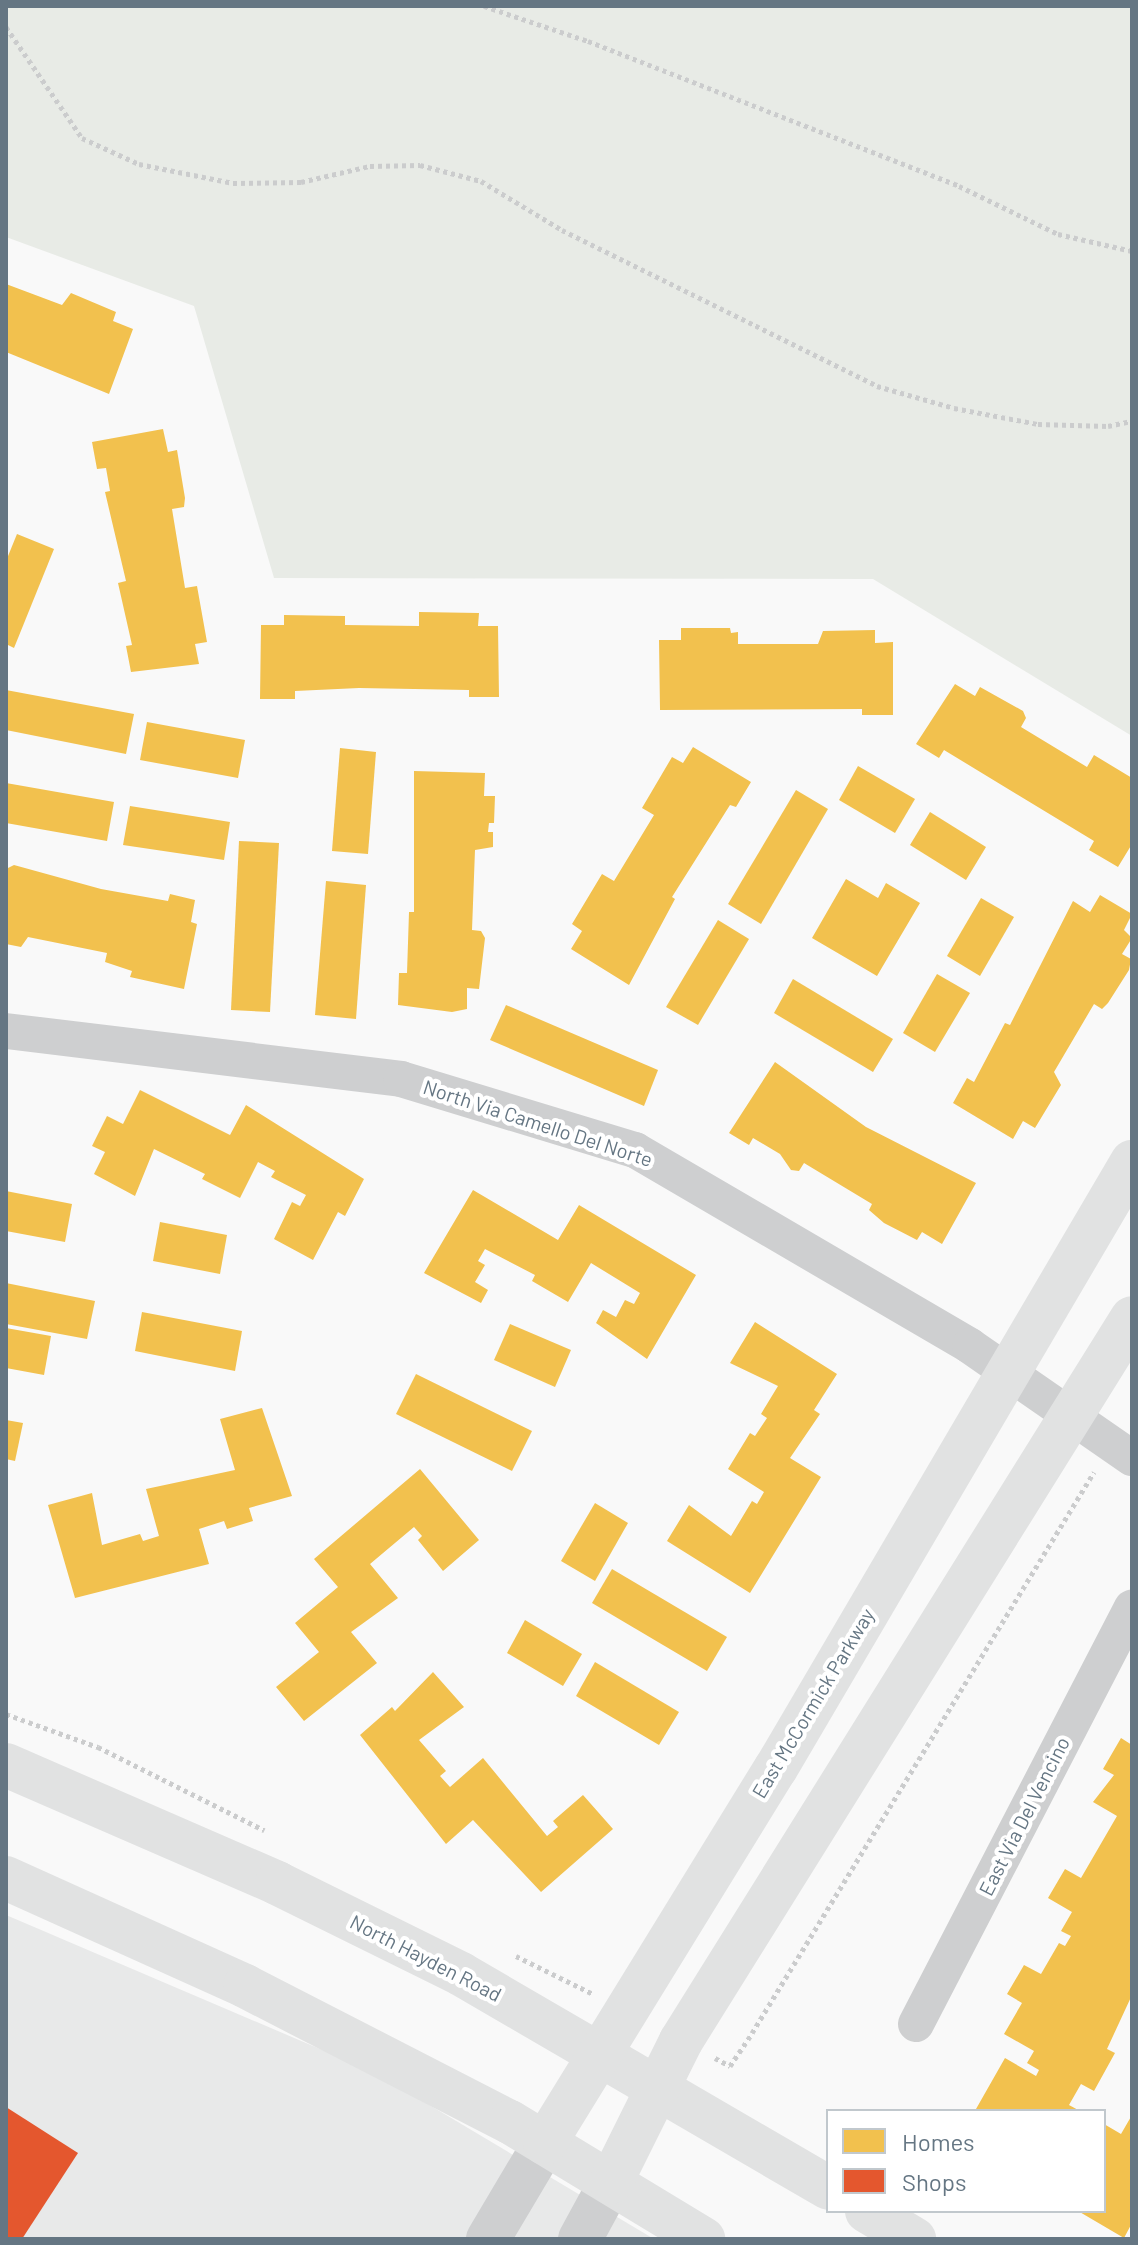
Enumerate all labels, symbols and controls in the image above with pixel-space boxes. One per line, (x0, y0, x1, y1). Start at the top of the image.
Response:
street label: North Via Camello Del Norte (420, 1075, 656, 1171)
street label: East McCormick Parkway (747, 1604, 879, 1802)
street label: East Via Del Vencino (974, 1733, 1074, 1899)
street label: North Hayden Road (346, 1909, 506, 2007)
legend (826, 2109, 1106, 2213)
text: Homes (902, 2127, 975, 2156)
text: Shops (902, 2167, 967, 2196)

